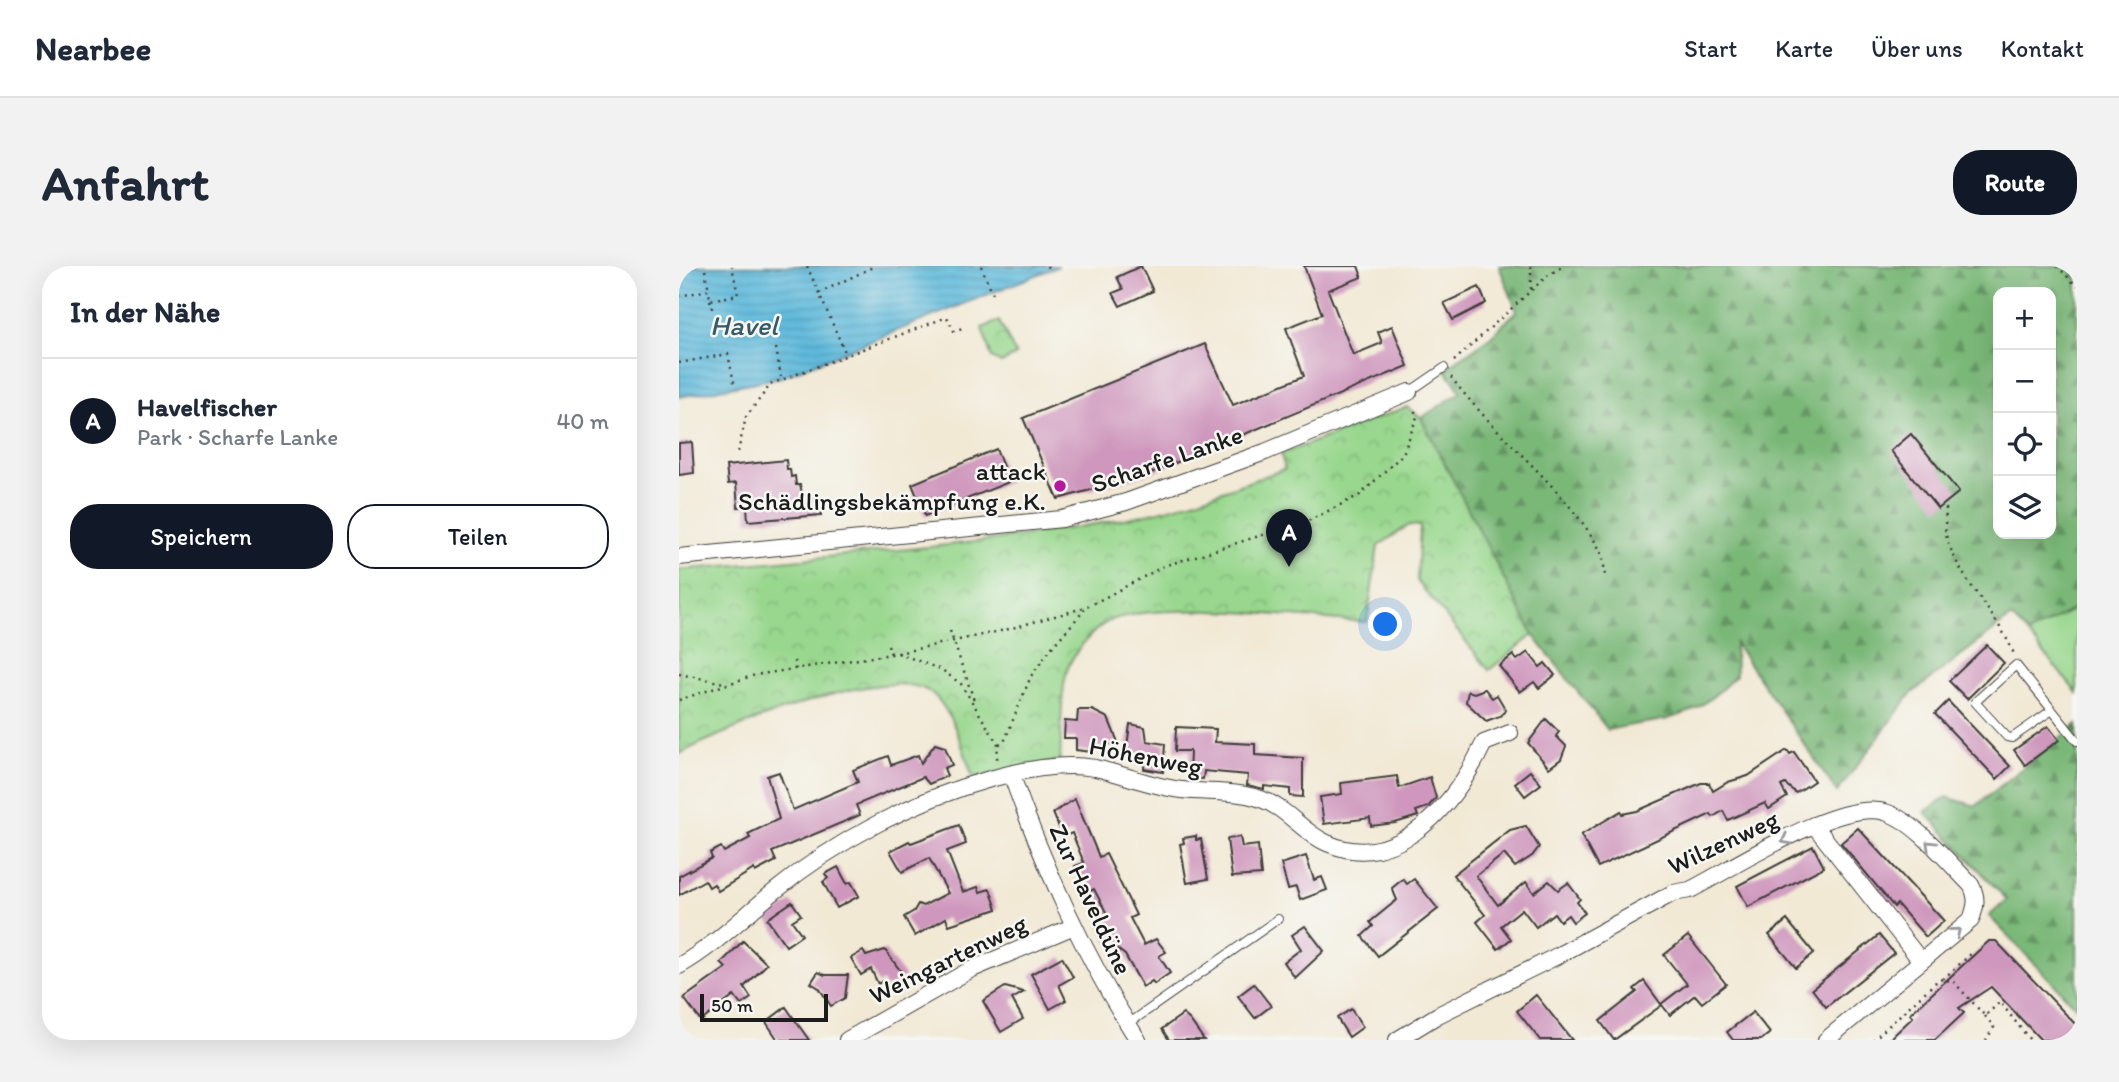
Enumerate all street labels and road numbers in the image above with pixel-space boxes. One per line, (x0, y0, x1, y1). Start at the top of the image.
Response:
street label: Scharfe Lanke (1087, 418, 1247, 500)
street label: Höhenweg (1087, 729, 1206, 783)
street label: Wilzenweg (1662, 802, 1784, 882)
street label: Zur Haveldüne (1042, 818, 1140, 980)
street label: Weingartenweg (864, 907, 1033, 1011)

